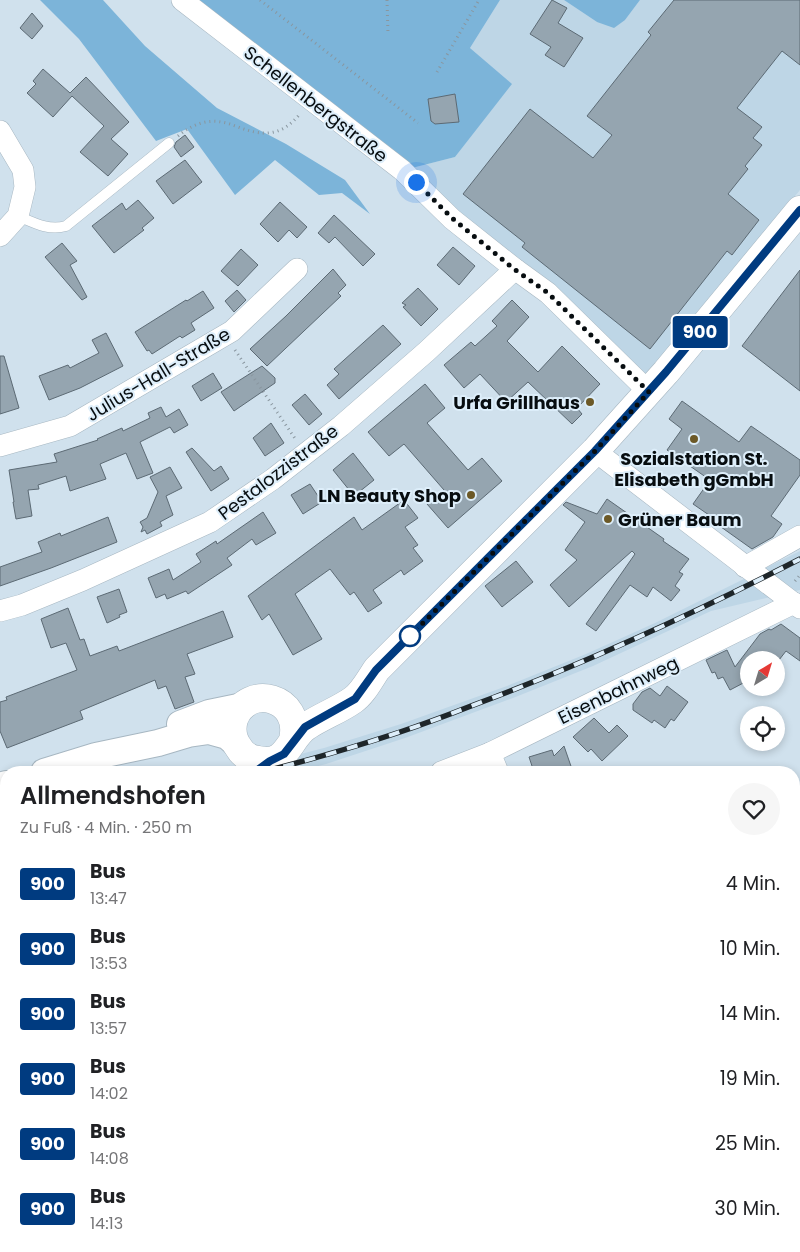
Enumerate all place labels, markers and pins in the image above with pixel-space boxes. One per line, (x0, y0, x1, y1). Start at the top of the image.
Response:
place label: Urfa Grillhaus (453, 390, 580, 415)
marker: Urfa Grillhaus (584, 396, 596, 408)
marker: Sozialstation St. Elisabeth gGmbH (688, 433, 700, 445)
place label: Sozialstation St. Elisabeth gGmbH (614, 446, 774, 492)
place label: LN Beauty Shop (318, 483, 461, 508)
marker: LN Beauty Shop (465, 489, 477, 501)
place label: Grüner Baum (618, 507, 742, 532)
marker: Grüner Baum (602, 513, 614, 525)
unlabelled marker (399, 625, 421, 647)

